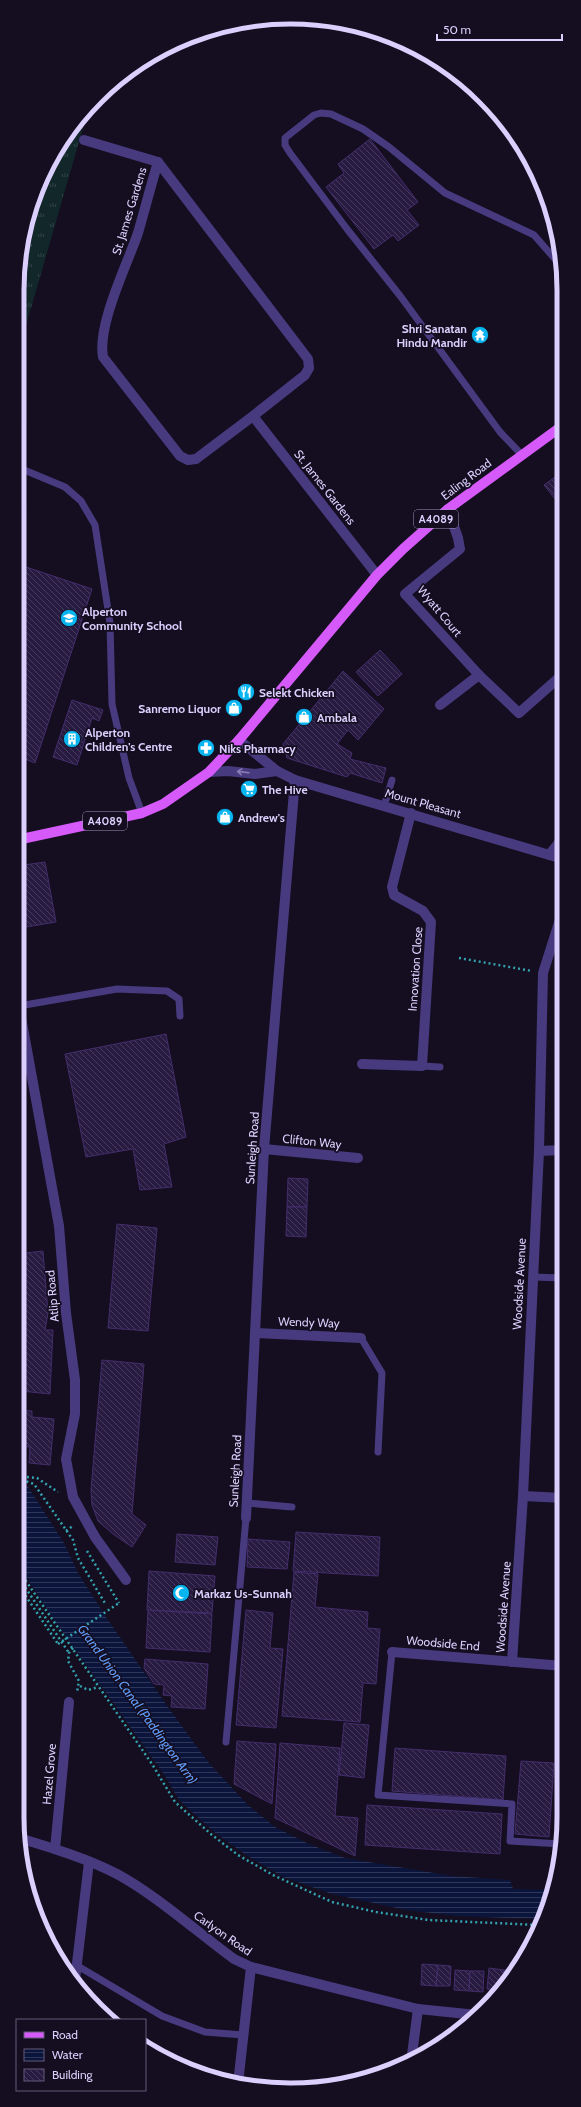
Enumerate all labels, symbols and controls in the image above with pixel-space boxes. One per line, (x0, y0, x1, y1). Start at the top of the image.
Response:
scale bar (437, 16, 562, 42)
text: 50 m (443, 22, 471, 37)
street label: St. James Gardens (109, 165, 149, 257)
place label: Shri Sanatan Hindu Mandir (396, 321, 467, 350)
temple icon: Shri Sanatan Hindu Mandir (470, 325, 490, 345)
street label: St. James Gardens (291, 447, 359, 528)
street label: Ealing Road (438, 455, 494, 503)
road number: A4089 (414, 510, 458, 528)
street label: Wyatt Court (414, 583, 466, 639)
place label: Alperton Community School (82, 604, 182, 633)
school or university icon: Alperton Community School (59, 608, 79, 628)
restaurant icon: Selekt Chicken (236, 682, 256, 702)
place label: Selekt Chicken (259, 685, 335, 700)
shop icon: Sanremo Liquor (224, 698, 244, 718)
place label: Sanremo Liquor (138, 701, 221, 716)
shop icon: Ambala (294, 707, 314, 727)
place label: Ambala (317, 710, 357, 725)
place label: Alperton Children's Centre (85, 725, 172, 754)
building icon: Alperton Children's Centre (62, 729, 82, 749)
pharmacy icon: Niks Pharmacy (196, 738, 216, 758)
place label: Niks Pharmacy (219, 741, 296, 756)
one-way arrow (237, 768, 250, 776)
supermarket icon: The Hive (239, 779, 259, 799)
place label: The Hive (262, 782, 308, 797)
street label: Mount Pleasant (383, 785, 463, 821)
shop icon: Andrew's (215, 807, 235, 827)
place label: Andrew's (238, 810, 285, 825)
road number: A4089 (83, 812, 127, 830)
street label: Innovation Close (405, 926, 425, 1012)
street label: Sunleigh Road (242, 1111, 262, 1185)
street label: Clifton Way (282, 1130, 342, 1152)
street label: Woodside Avenue (509, 1238, 529, 1330)
street label: Atlip Road (42, 1269, 62, 1323)
street label: Wendy Way (278, 1313, 340, 1331)
street label: Sunleigh Road (226, 1434, 244, 1508)
street label: Woodside Avenue (492, 1561, 514, 1653)
mosque icon: Markaz Us-Sunnah (171, 1583, 191, 1603)
place label: Markaz Us-Sunnah (194, 1586, 292, 1601)
water label: Grand Union Canal (Paddington Arm) (75, 1621, 201, 1787)
street label: Woodside End (406, 1632, 480, 1654)
street label: Hazel Grove (39, 1743, 59, 1805)
street label: Carlyon Road (191, 1907, 255, 1959)
legend (16, 2019, 146, 2091)
text: Road (52, 2027, 78, 2042)
text: Water (52, 2047, 83, 2062)
text: Building (52, 2067, 94, 2082)

